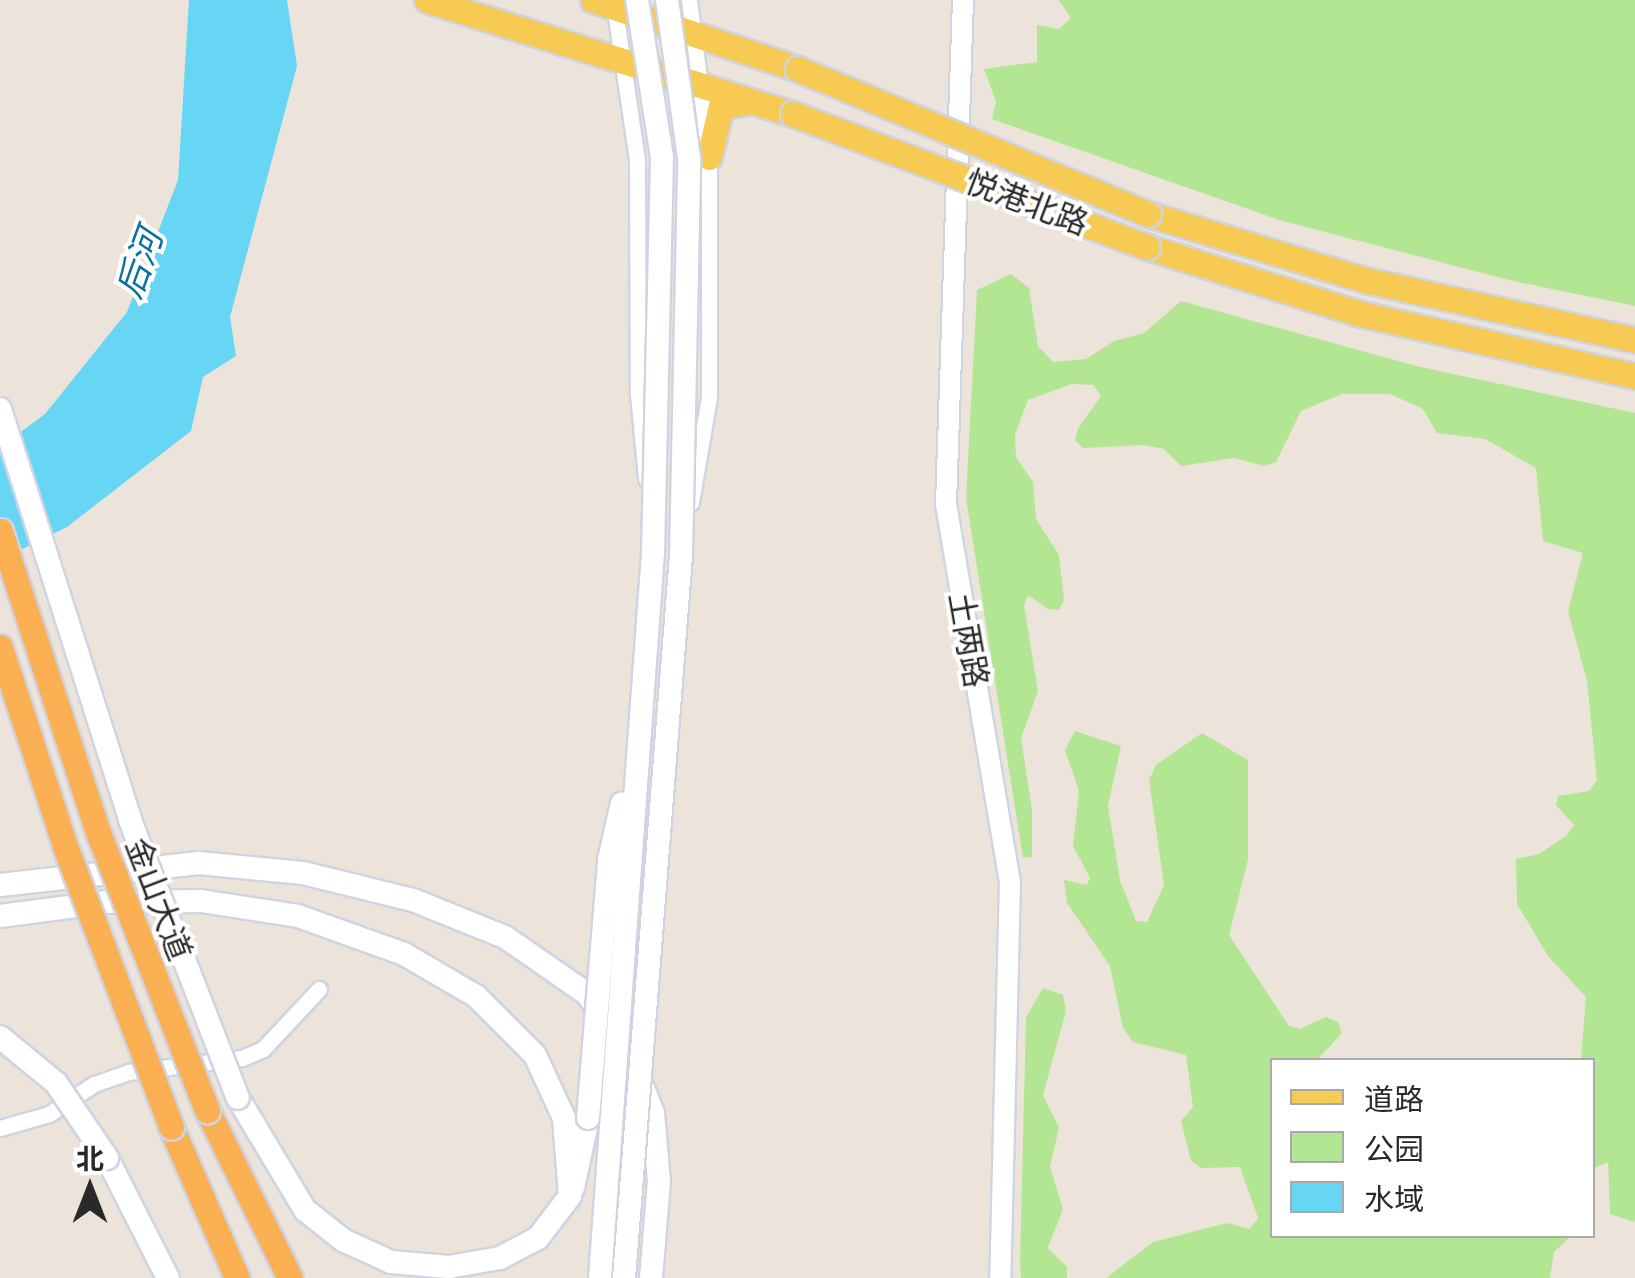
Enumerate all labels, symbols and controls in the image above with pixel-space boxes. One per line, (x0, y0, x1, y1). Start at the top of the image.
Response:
street label: 悦港北路 (960, 161, 1094, 243)
water label: 后河 (106, 223, 170, 303)
street label: 土两路 (942, 589, 996, 691)
street label: 金山大道 (118, 832, 200, 966)
legend (1270, 1058, 1595, 1238)
text: 道路 (1364, 1080, 1424, 1116)
text: 公园 (1364, 1130, 1424, 1166)
north arrow (40, 1138, 140, 1238)
text: 北 (76, 1141, 104, 1175)
text: 水域 (1364, 1180, 1424, 1216)

